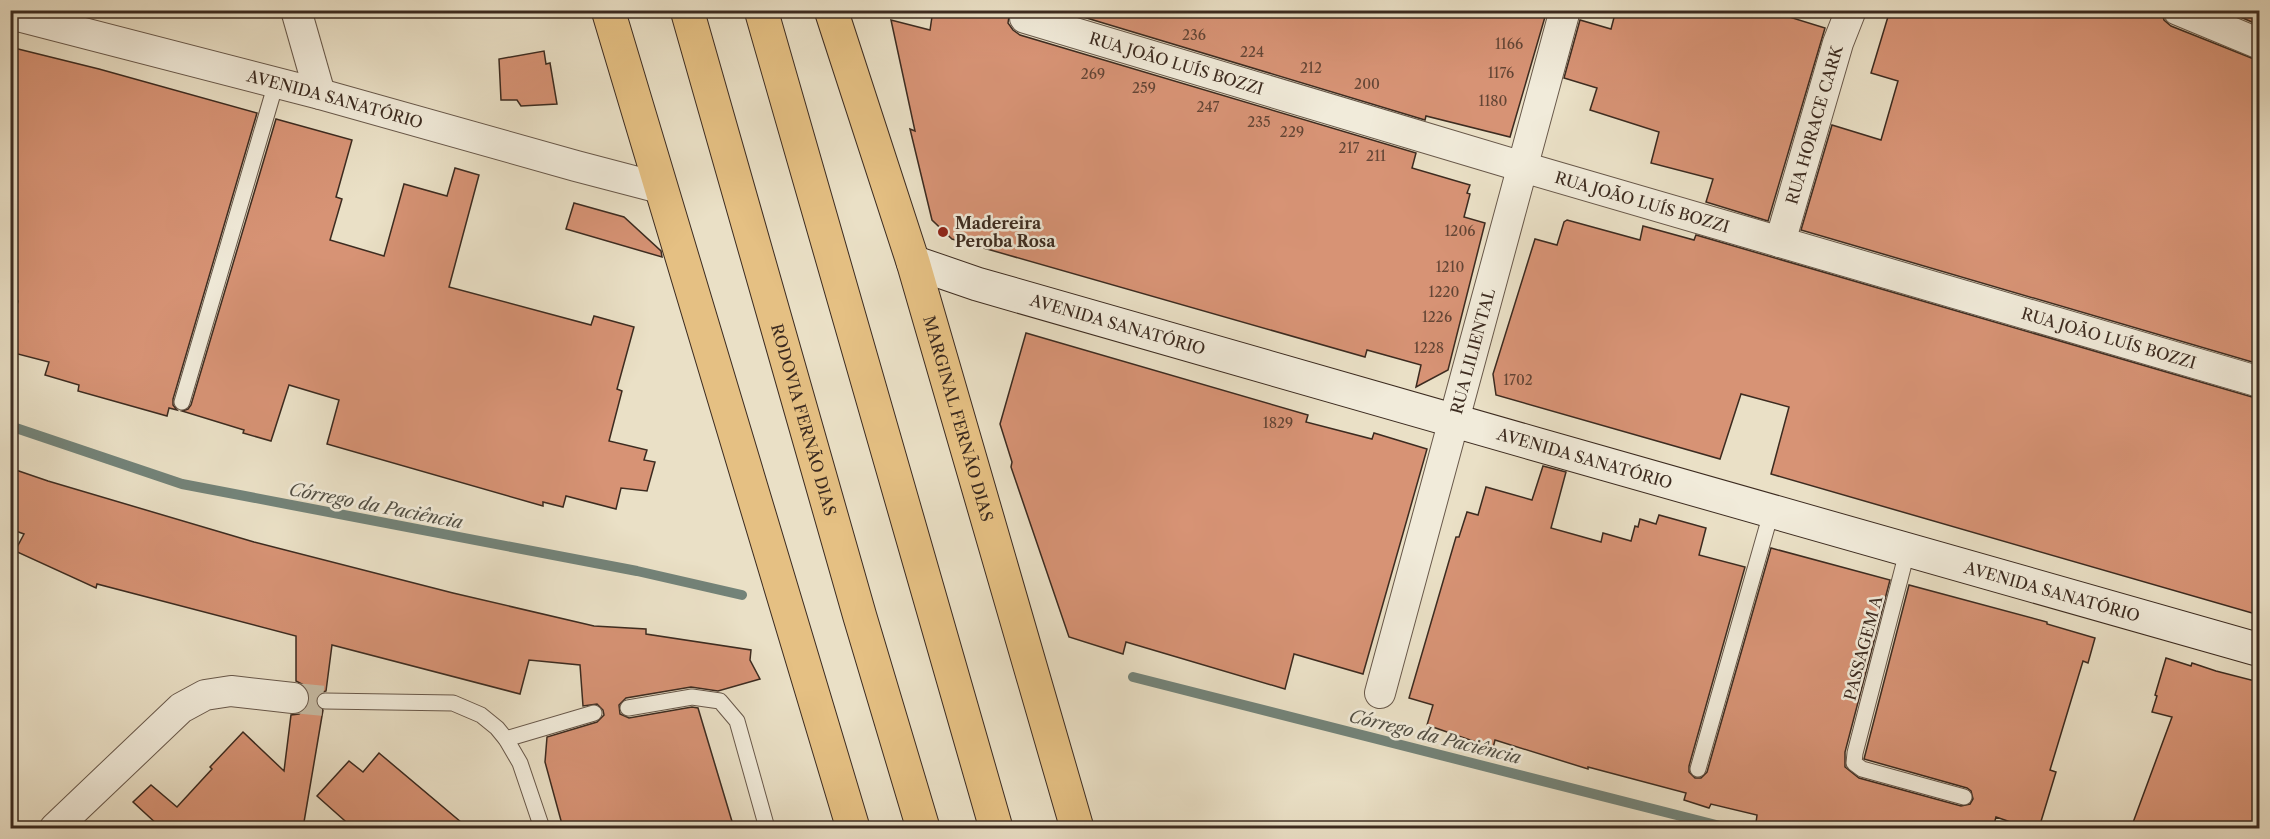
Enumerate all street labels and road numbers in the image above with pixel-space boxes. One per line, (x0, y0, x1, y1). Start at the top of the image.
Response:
street label: RUA JOÃO LUÍS BOZZI (1087, 28, 1266, 99)
street label: RUA HORACE CARK (1782, 43, 1847, 207)
street label: AVENIDA SANATÓRIO (244, 65, 425, 132)
street label: RUA JOÃO LUÍS BOZZI (1553, 167, 1732, 237)
street label: RUA LILIENTAL (1446, 286, 1499, 416)
street label: AVENIDA SANATÓRIO (1027, 289, 1208, 359)
street label: RUA JOÃO LUÍS BOZZI (2019, 303, 2198, 373)
street label: MARGINAL FERNÃO DIAS (919, 313, 998, 524)
street label: RODOVIA FERNÃO DIAS (767, 321, 841, 518)
street label: AVENIDA SANATÓRIO (1494, 423, 1675, 493)
street label: AVENIDA SANATÓRIO (1961, 557, 2142, 626)
street label: PASSAGEM A (1839, 592, 1887, 702)

